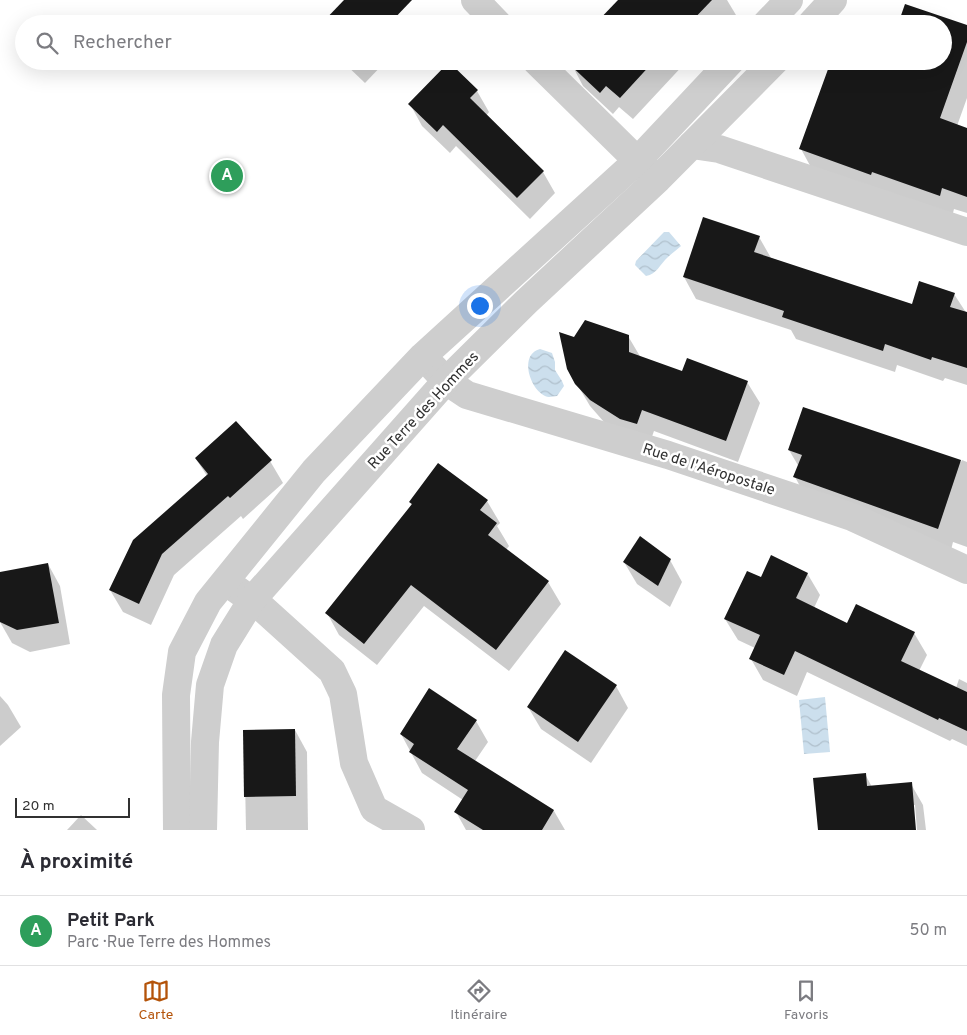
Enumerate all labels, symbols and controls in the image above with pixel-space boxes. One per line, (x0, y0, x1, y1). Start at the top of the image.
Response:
search box (15, 15, 952, 70)
icon: search (33, 29, 61, 57)
text: Rechercher (73, 31, 172, 55)
pin: A (211, 157, 243, 195)
your location (467, 293, 493, 319)
street label: Rue Terre des Hommes (365, 348, 484, 474)
street label: Rue de l'Aéropostale (640, 440, 777, 501)
scale bar (15, 795, 130, 818)
text: 20 m (22, 798, 55, 815)
text: À proximité (20, 849, 133, 876)
text: Petit Park (67, 909, 155, 933)
text: A (30, 921, 42, 941)
text: 50 m (910, 921, 947, 941)
text: Parc · Rue Terre des Hommes (67, 933, 271, 953)
tab: Carte (138, 977, 173, 1024)
tab: Itinéraire (450, 977, 507, 1024)
tab: Favoris (784, 977, 829, 1024)

